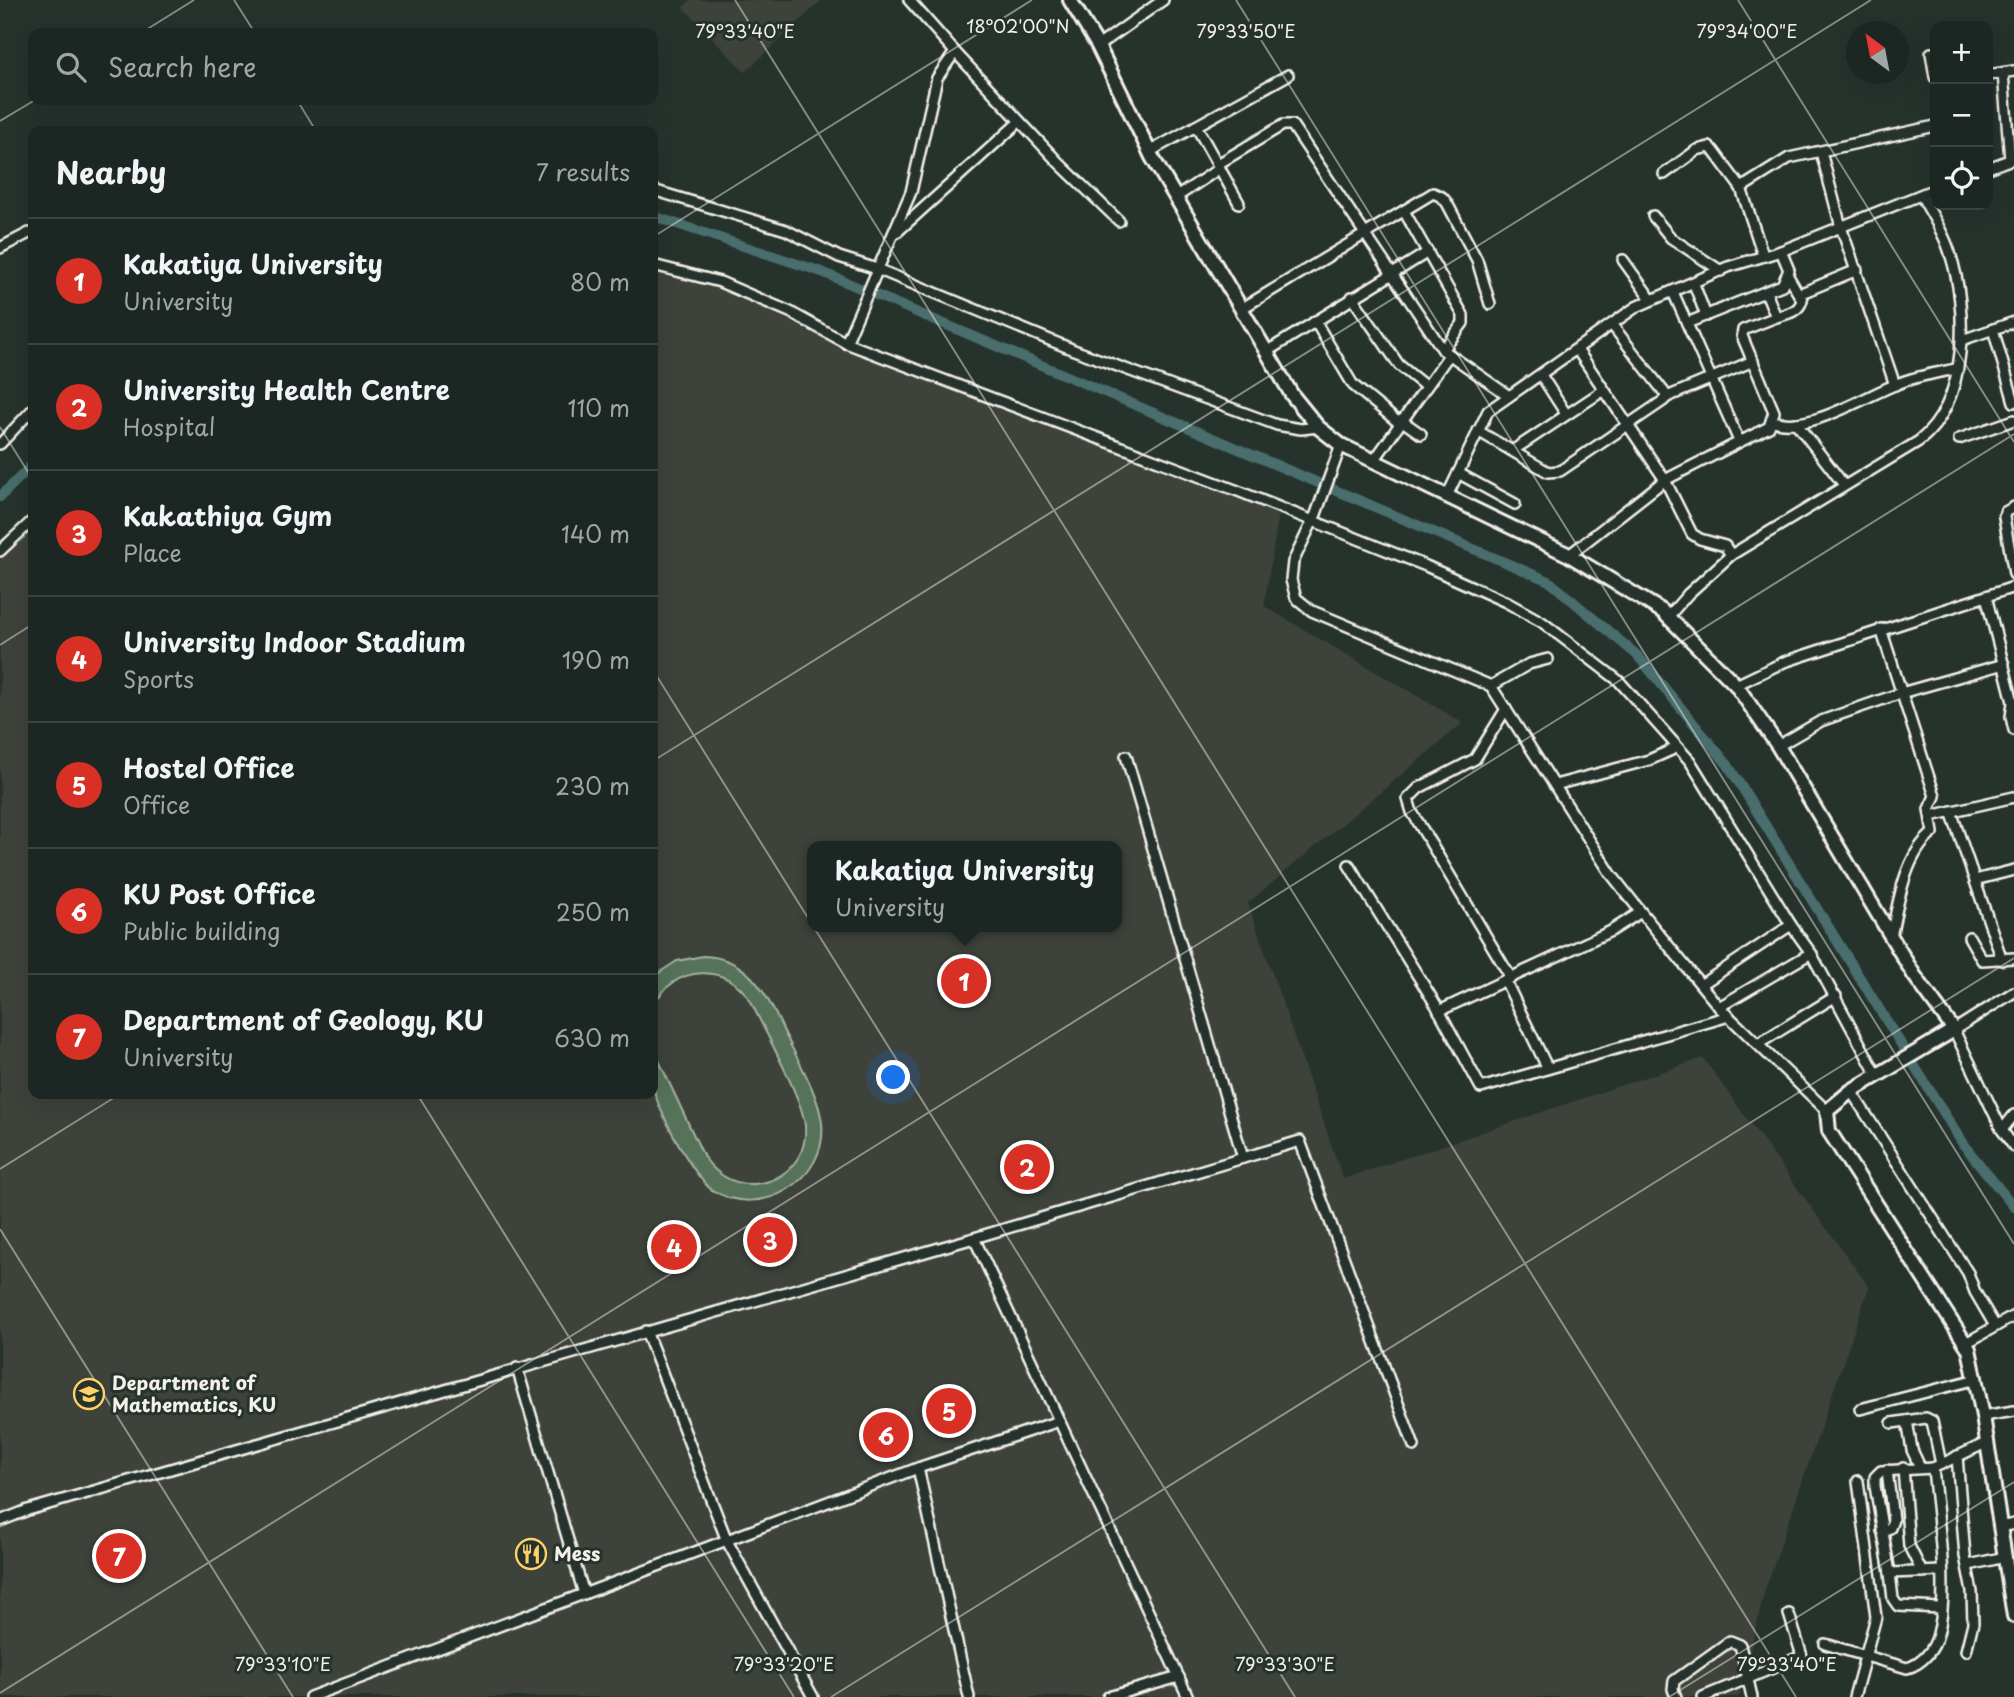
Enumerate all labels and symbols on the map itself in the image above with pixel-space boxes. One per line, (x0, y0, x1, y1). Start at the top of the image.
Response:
text: 18°02'00"N (966, 12, 1070, 39)
text: 79°33'40"E (695, 17, 795, 44)
text: 79°33'50"E (1196, 17, 1296, 44)
text: 79°34'00"E (1697, 17, 1797, 44)
north arrow (1846, 21, 1909, 84)
pin: 1 (941, 955, 987, 1007)
your location (876, 1060, 910, 1094)
pin: 2 (1004, 1141, 1050, 1193)
pin: 3 (747, 1214, 793, 1266)
pin: 4 (651, 1221, 697, 1273)
place label: Department of Mathematics, KU (112, 1368, 276, 1418)
school or university icon: Department of Mathematics, KU (72, 1377, 106, 1411)
pin: 5 (926, 1385, 972, 1437)
pin: 6 (863, 1409, 909, 1461)
pin: 7 (96, 1530, 142, 1582)
restaurant icon: Mess (514, 1537, 548, 1571)
place label: Mess (554, 1539, 600, 1567)
text: 79°33'10"E (235, 1650, 331, 1677)
text: 79°33'20"E (734, 1650, 834, 1677)
text: 79°33'30"E (1235, 1650, 1335, 1677)
text: 79°33'40"E (1737, 1650, 1837, 1677)

